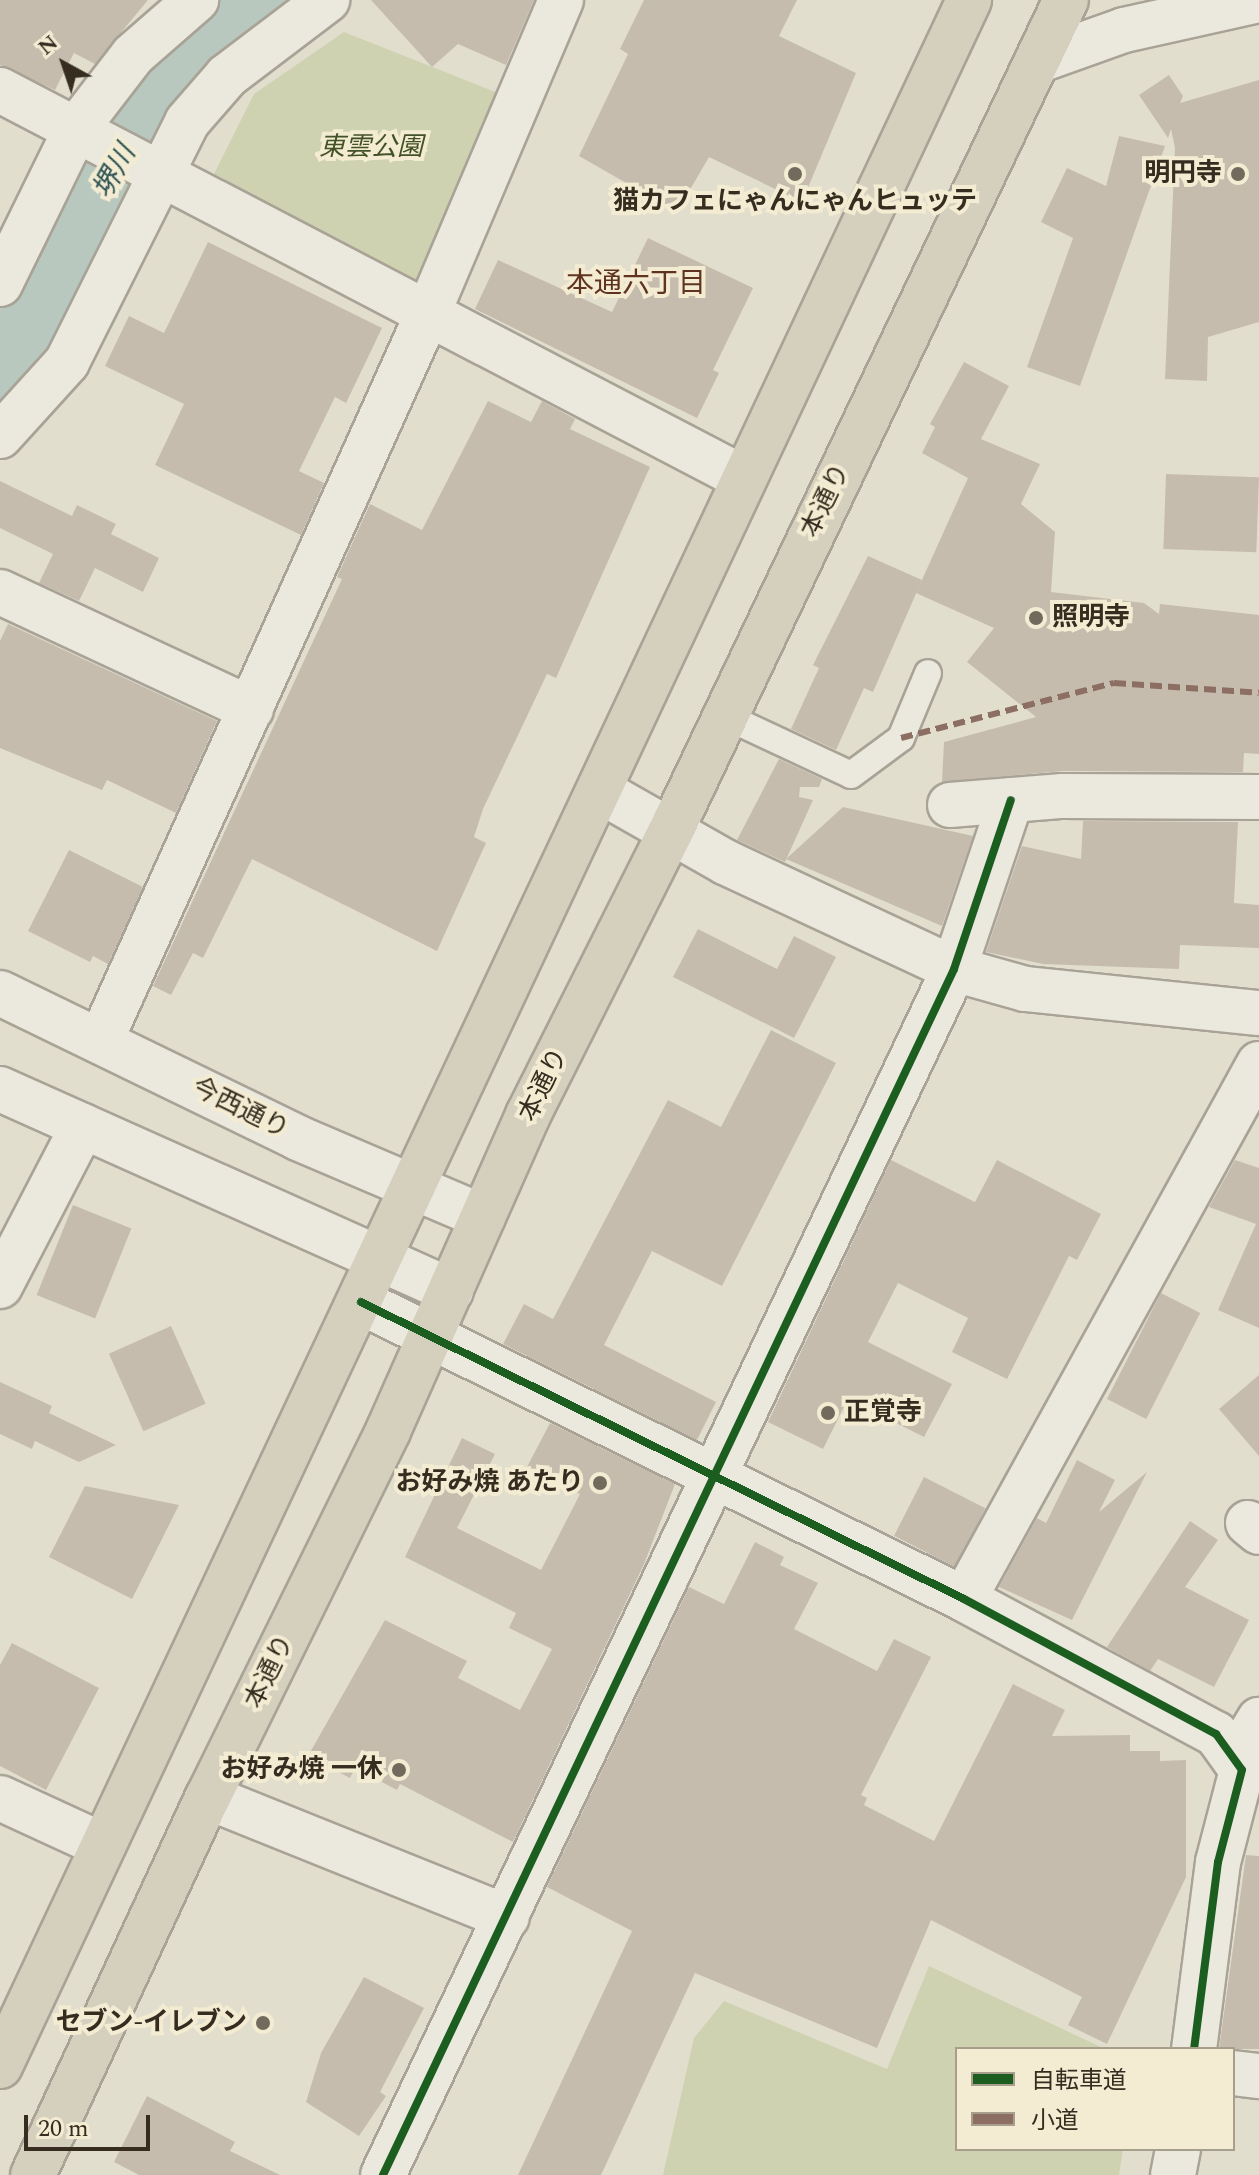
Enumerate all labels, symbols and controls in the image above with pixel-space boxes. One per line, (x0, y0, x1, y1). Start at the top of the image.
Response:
north arrow (24, 24, 104, 104)
text: N (31, 27, 66, 64)
park label: 東雲公園 (319, 132, 423, 164)
water label: 堺川 (87, 139, 143, 205)
place label: 明円寺 (1144, 158, 1222, 190)
marker: 猫カフェにゃんにゃんヒュッテ (786, 165, 804, 183)
marker: 明円寺 (1229, 165, 1247, 183)
place label: 猫カフェにゃんにゃんヒュッテ (613, 186, 977, 218)
district label: 本通六丁目 (566, 267, 706, 301)
street label: 本通り (795, 459, 857, 543)
place label: 照明寺 (1052, 602, 1130, 634)
marker: 照明寺 (1027, 609, 1045, 627)
street label: 本通り (513, 1043, 575, 1127)
street label: 今西通り (186, 1072, 294, 1146)
place label: 正覚寺 (844, 1397, 922, 1429)
marker: 正覚寺 (819, 1404, 837, 1422)
place label: お好み焼 あたり (396, 1467, 584, 1499)
marker: お好み焼 あたり (591, 1474, 609, 1492)
street label: 本通り (239, 1630, 301, 1714)
place label: お好み焼 一休 (221, 1754, 383, 1786)
marker: お好み焼 一休 (390, 1761, 408, 1779)
place label: セブン-イレブン (55, 2007, 247, 2039)
marker: セブン-イレブン (254, 2014, 272, 2032)
legend (955, 2047, 1235, 2151)
text: 自転車道 (1031, 2063, 1127, 2099)
scale bar (28, 2099, 154, 2149)
text: 小道 (1031, 2103, 1079, 2139)
text: 20 m (38, 2111, 89, 2147)

